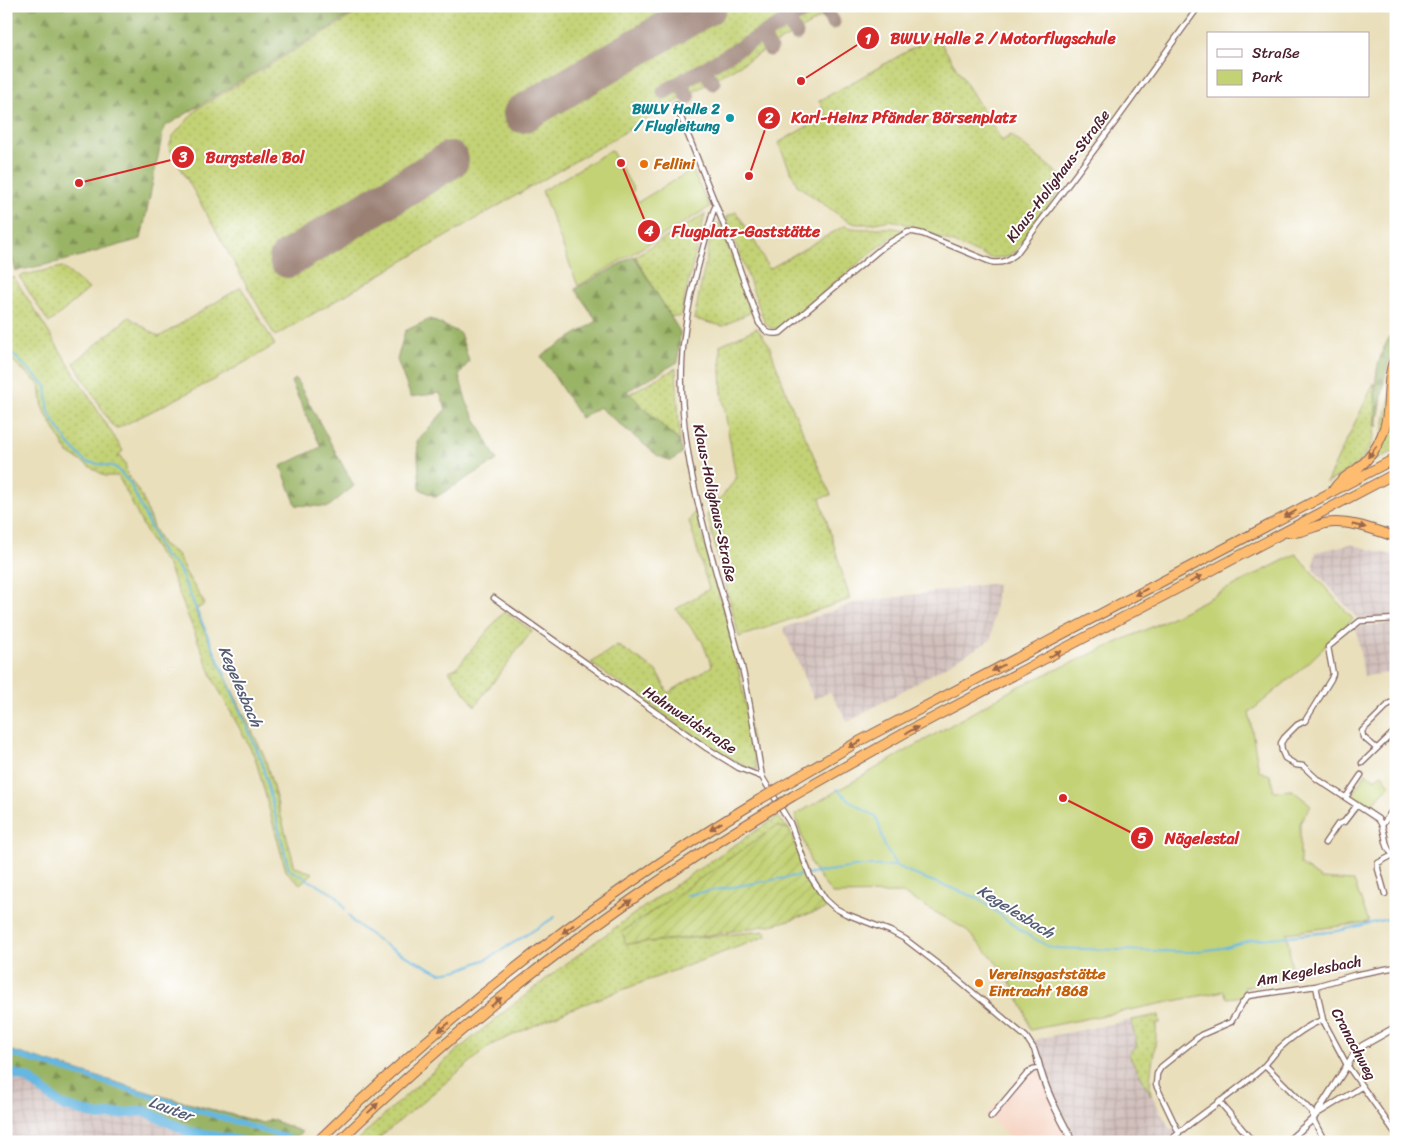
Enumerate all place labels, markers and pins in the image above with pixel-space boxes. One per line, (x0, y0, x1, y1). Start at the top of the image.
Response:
callout: BWLV Halle 2 / Motorflugschule (856, 23, 1126, 54)
place label: BWLV Halle 2 / Flugleitung (632, 96, 720, 139)
callout: Karl-Heinz Pfänder Börsenplatz (757, 102, 1027, 133)
marker: BWLV Halle 2 / Flugleitung (724, 112, 736, 124)
callout: Burgstelle Bol (171, 142, 315, 173)
place label: Fellini (653, 151, 696, 177)
marker: Fellini (638, 158, 650, 170)
callout: Flugplatz-Gaststätte (637, 216, 830, 247)
callout: Nägelestal (1129, 823, 1249, 854)
place label: Vereinsgaststätte Eintracht 1868 (989, 961, 1106, 1004)
marker: Vereinsgaststätte Eintracht 1868 (973, 977, 985, 989)

